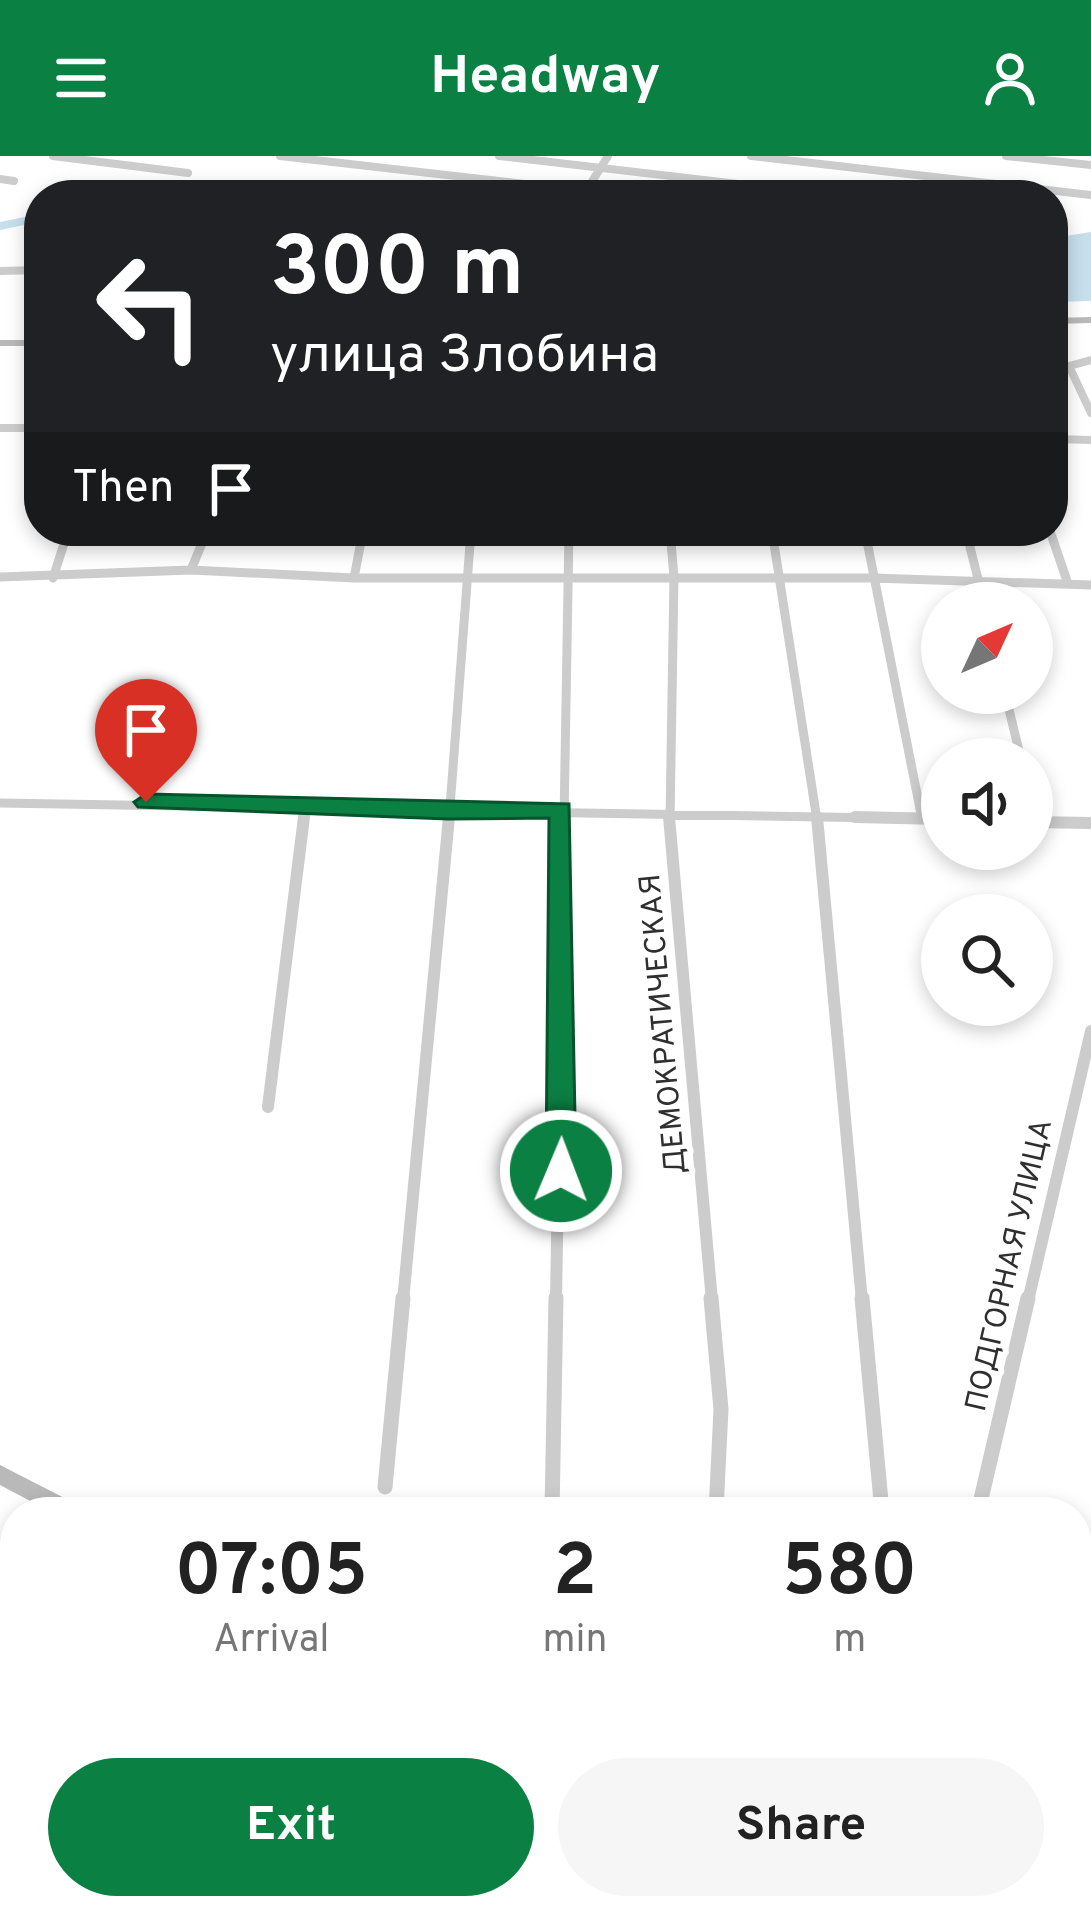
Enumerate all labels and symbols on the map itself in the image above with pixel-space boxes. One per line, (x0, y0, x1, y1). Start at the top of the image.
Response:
north arrow (921, 582, 1053, 714)
pin (95, 679, 197, 802)
street label: ДЕМОКРАТИЧЕСКАЯ (633, 872, 696, 1175)
position arrow (498, 1108, 624, 1234)
street label: ПОДГОРНАЯ УЛИЦА (959, 1116, 1062, 1415)

